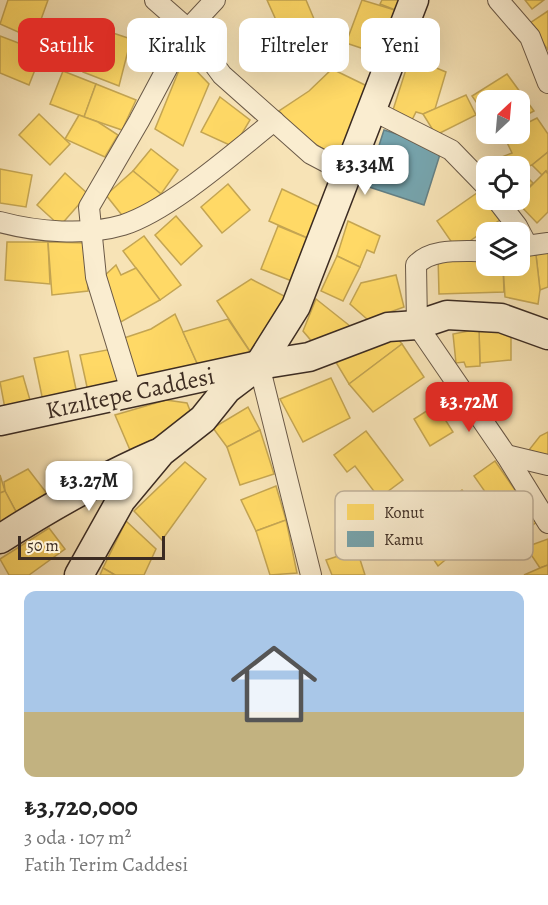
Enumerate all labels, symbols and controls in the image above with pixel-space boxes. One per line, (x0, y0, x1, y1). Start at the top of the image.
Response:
chip: Satılık (18, 18, 115, 72)
chip: Kiralık (127, 18, 227, 72)
chip: Filtreler (239, 18, 349, 72)
chip: Yeni (361, 18, 440, 72)
north arrow (476, 90, 530, 144)
map controls (476, 90, 530, 276)
pin: ₺3.34M (316, 145, 414, 196)
text: ₺3.34M (336, 151, 394, 178)
button: locate (476, 156, 530, 210)
button: layers (476, 222, 530, 276)
street label: Kızıltepe Caddesi (43, 360, 217, 426)
pin: ₺3.72M (420, 382, 518, 433)
text: ₺3.72M (440, 388, 498, 415)
pin: ₺3.27M (40, 461, 138, 512)
text: ₺3.27M (60, 467, 118, 494)
legend (335, 491, 533, 560)
text: Konut (384, 502, 424, 524)
text: Kamu (384, 529, 424, 551)
scale bar (18, 533, 165, 560)
text: 50 m (27, 535, 59, 557)
icon: home (220, 630, 328, 738)
text: ₺3,720,000 (24, 789, 138, 824)
text: 3 oda · 107 m² (24, 824, 131, 851)
text: Fatih Terim Caddesi (24, 851, 188, 878)

